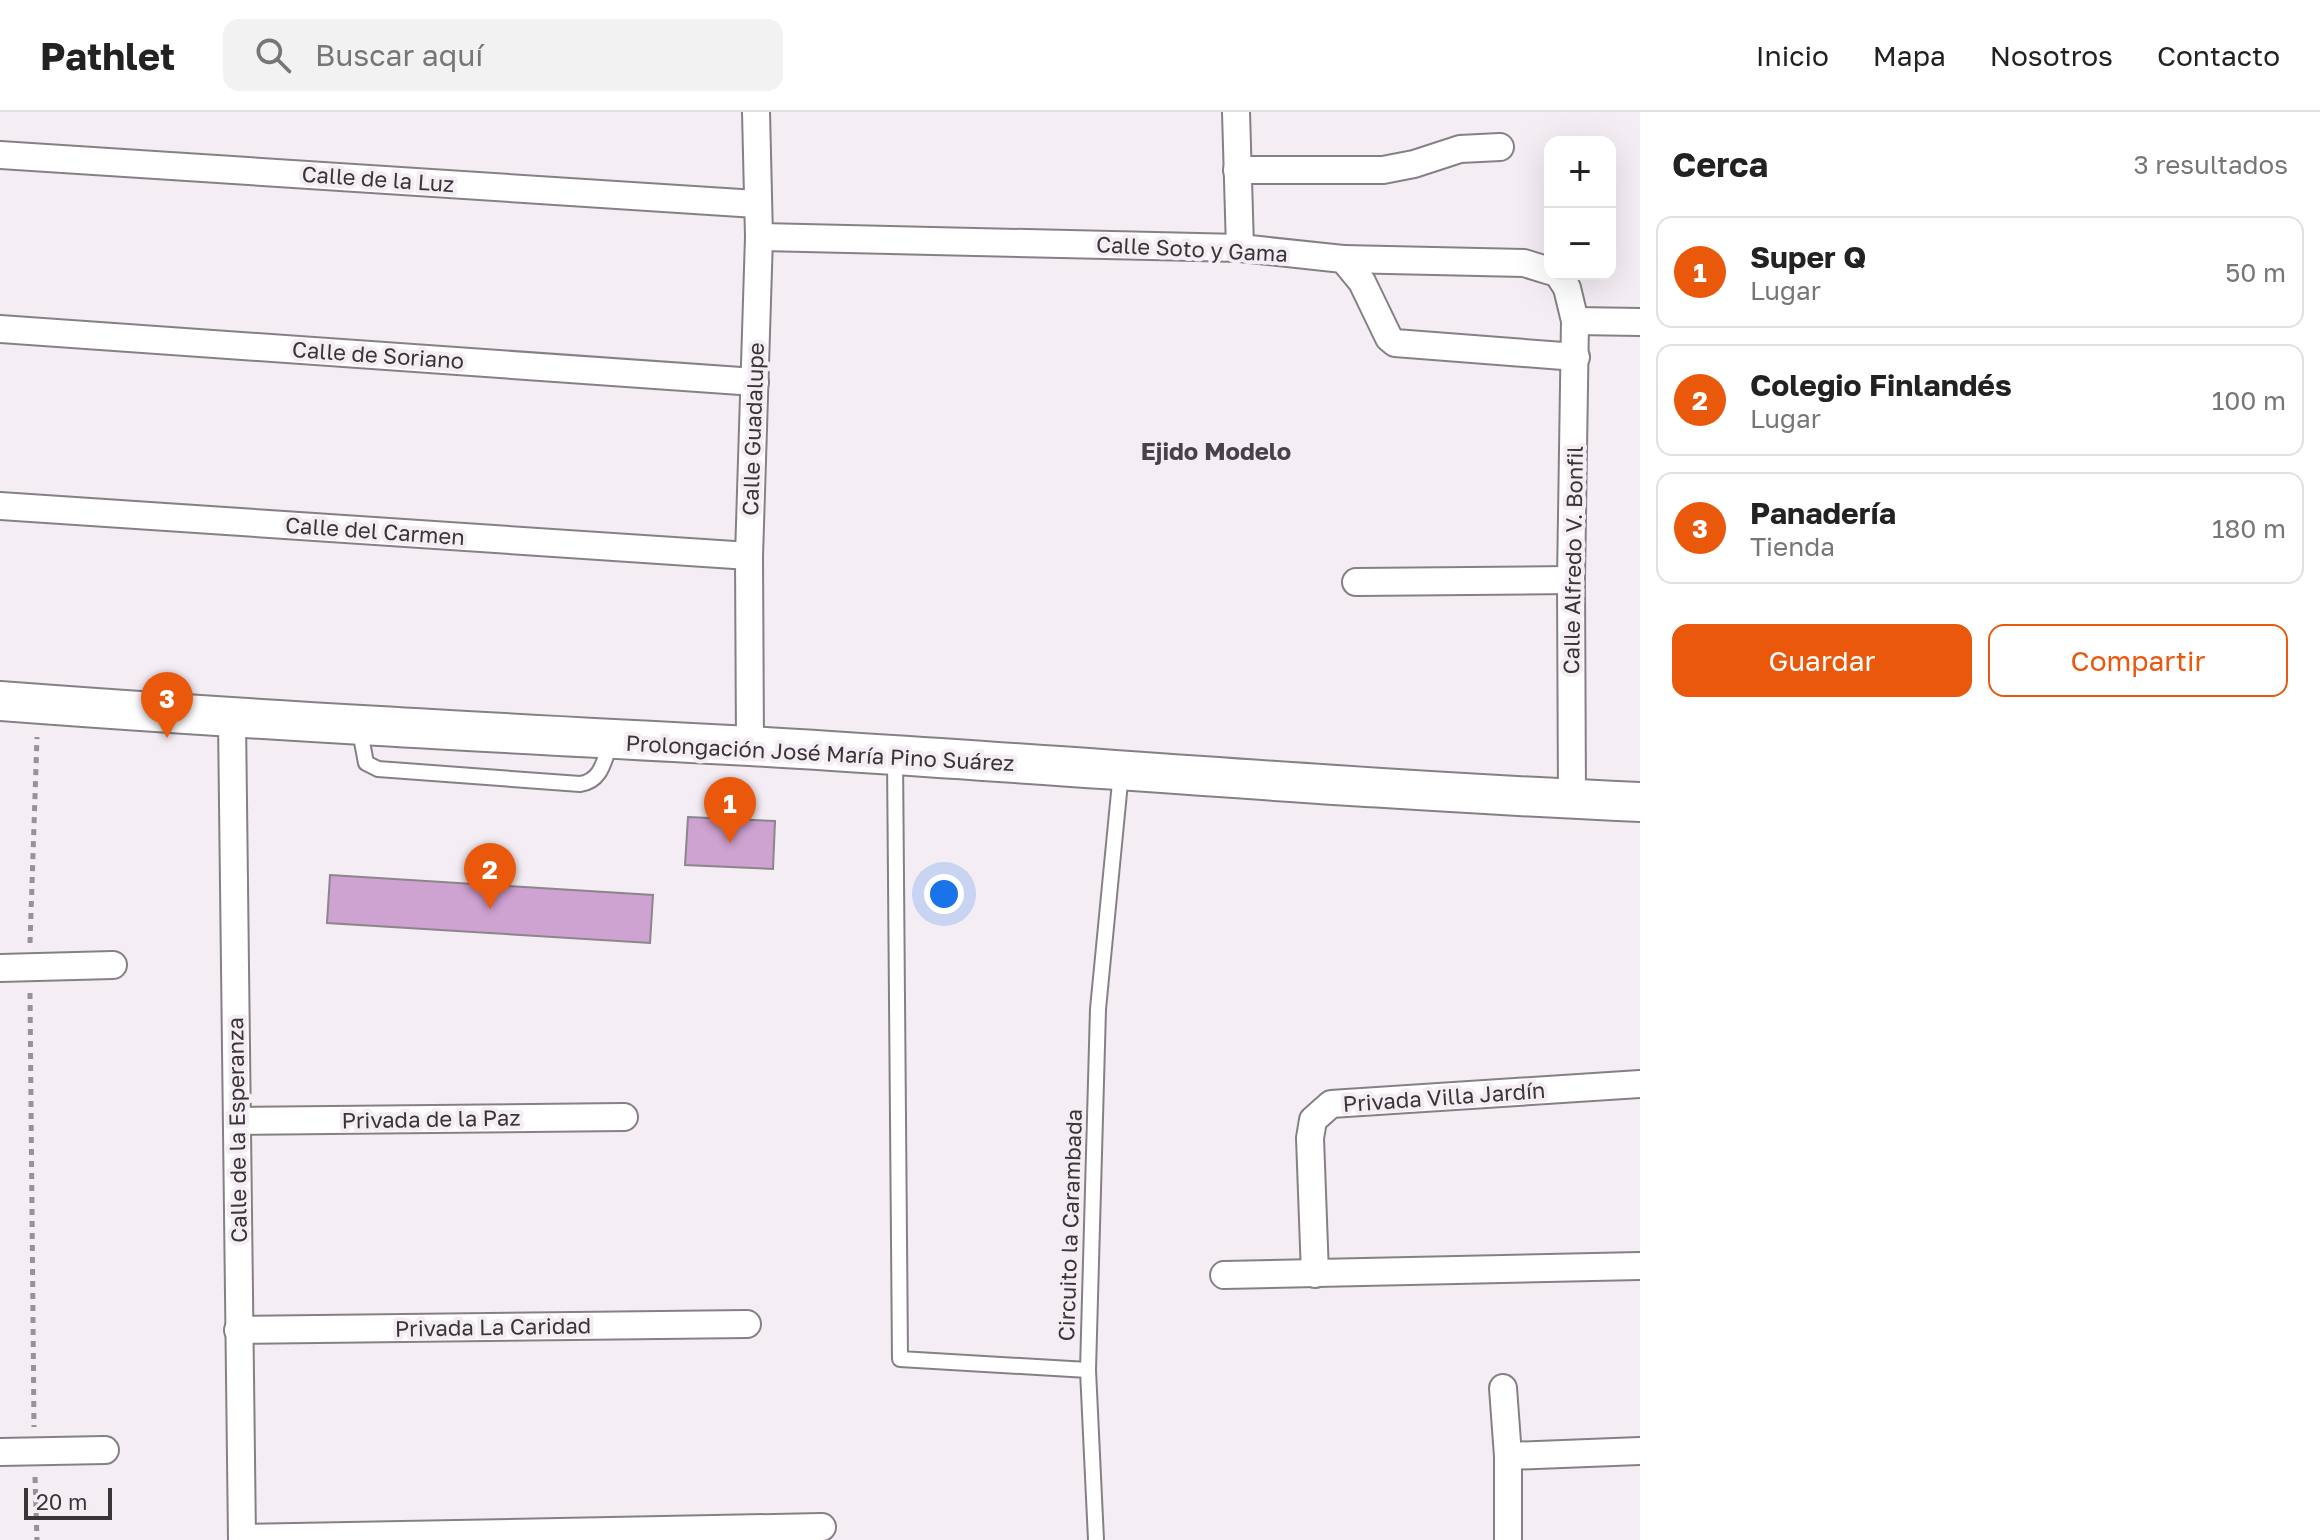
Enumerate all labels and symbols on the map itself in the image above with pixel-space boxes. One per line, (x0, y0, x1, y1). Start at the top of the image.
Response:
street label: Calle de la Luz (301, 160, 455, 197)
street label: Calle Soto y Gama (1095, 230, 1289, 267)
street label: Calle de Soriano (291, 335, 465, 374)
street label: Calle Guadalupe (736, 342, 769, 516)
district label: Ejido Modelo (1141, 436, 1291, 465)
street label: Calle Alfredo V. Bonfil (1557, 445, 1588, 675)
street label: Calle del Carmen (284, 511, 466, 550)
pin: 3 (141, 672, 193, 738)
street label: Prolongación José María Pino Suárez (625, 729, 1015, 776)
pin: 1 (704, 777, 756, 843)
pin: 2 (464, 843, 516, 909)
your location (924, 874, 964, 914)
street label: Calle de la Esperanza (221, 1017, 252, 1243)
street label: Privada Villa Jardín (1342, 1076, 1546, 1117)
street label: Privada de la Paz (341, 1103, 521, 1134)
street label: Circuito la Carambada (1052, 1108, 1087, 1342)
street label: Privada La Caridad (395, 1311, 591, 1342)
scale bar (24, 1484, 112, 1520)

